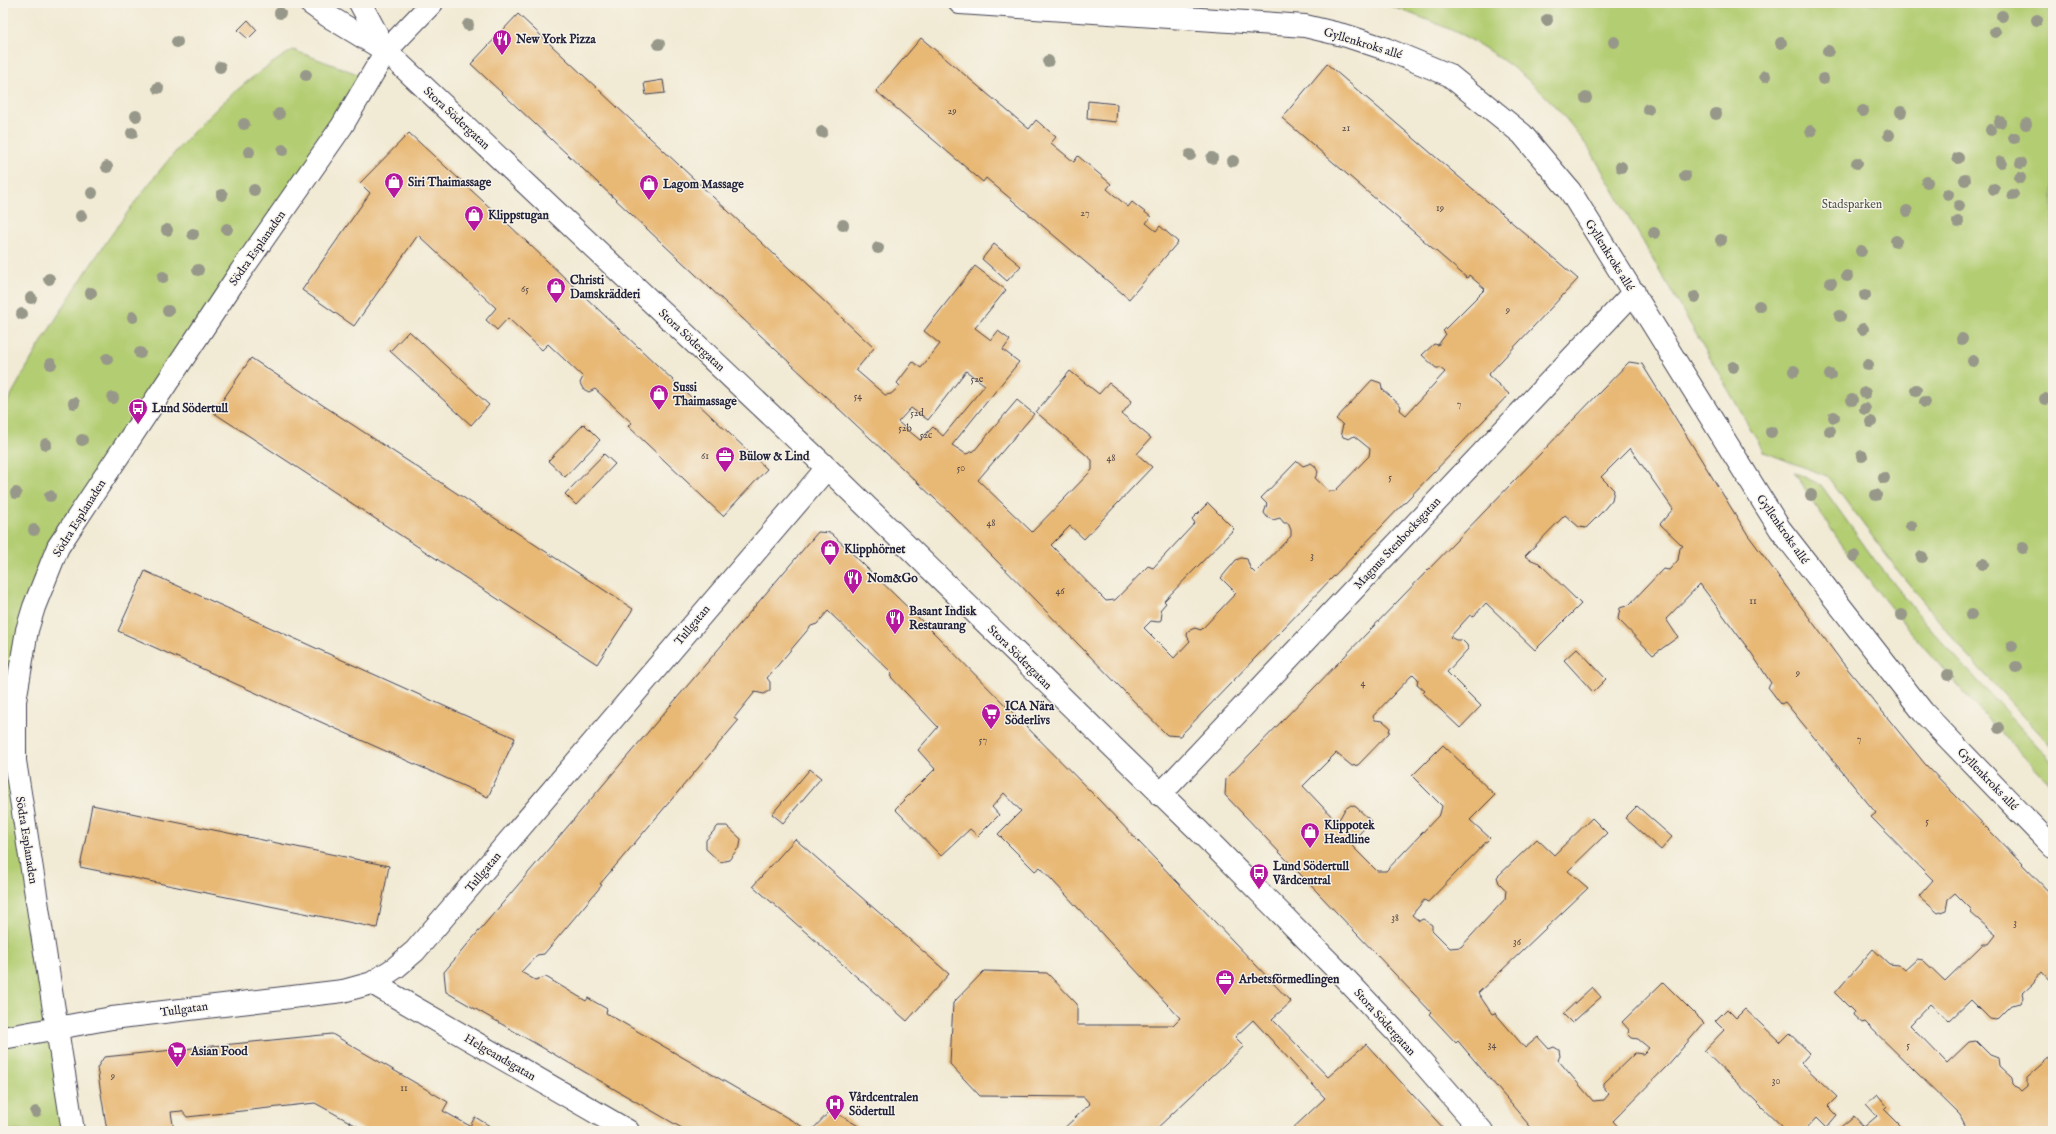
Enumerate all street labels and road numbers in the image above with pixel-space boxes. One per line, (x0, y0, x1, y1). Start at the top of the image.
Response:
street label: Gyllenkroks allé (1322, 24, 1404, 63)
street label: Stora Södergatan (420, 84, 493, 153)
street label: Södra Esplanaden (226, 207, 290, 289)
street label: Gyllenkroks allé (1582, 217, 1638, 294)
street label: Stora Södergatan (655, 306, 728, 375)
street label: Södra Esplanaden (50, 476, 110, 560)
street label: Gyllenkroks allé (1753, 492, 1812, 567)
street label: Magnus Stenbocksgatan (1351, 494, 1444, 593)
street label: Tullgatan (671, 602, 714, 648)
street label: Stora Södergatan (984, 622, 1056, 693)
street label: Gyllenkroks allé (1954, 745, 2022, 814)
street label: Södra Esplanaden (11, 795, 41, 886)
street label: Tullgatan (462, 849, 505, 895)
street label: Stora Södergatan (1351, 986, 1419, 1059)
street label: Tullgatan (159, 999, 209, 1020)
street label: Helgeandsgatan (461, 1031, 539, 1084)

